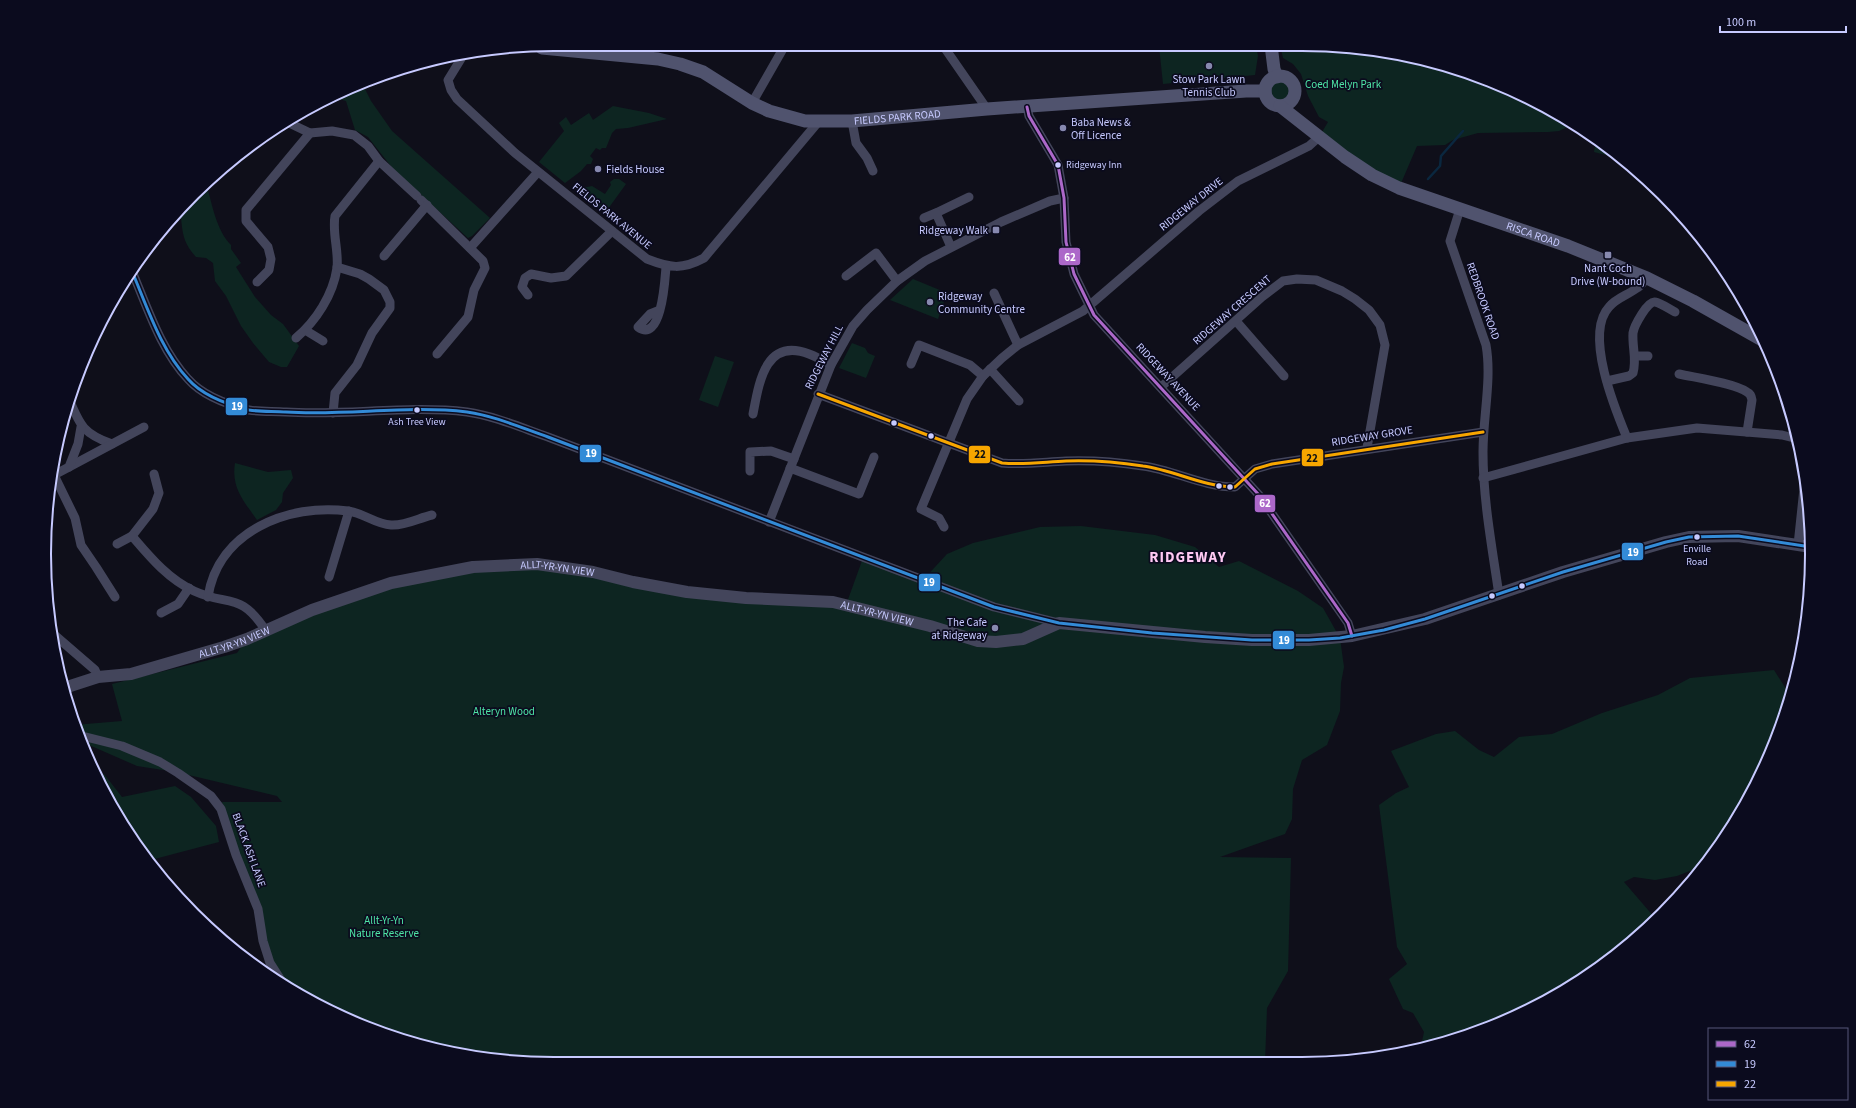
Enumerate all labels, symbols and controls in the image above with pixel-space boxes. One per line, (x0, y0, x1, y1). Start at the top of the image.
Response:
scale bar (1720, 8, 1846, 34)
text: 100 m (1726, 14, 1756, 31)
marker: Stow Park Lawn Tennis Club (1204, 61, 1214, 71)
place label: Stow Park Lawn Tennis Club (1173, 72, 1245, 100)
park label: Coed Melyn Park (1305, 77, 1382, 92)
street label: FIELDS PARK ROAD (853, 106, 942, 128)
place label: Baba News & Off Licence (1071, 115, 1131, 143)
marker: Baba News & Off Licence (1058, 123, 1068, 133)
place label: Ridgeway Inn (1066, 158, 1122, 172)
marker: Ridgeway Inn (1053, 160, 1063, 170)
place label: Fields House (606, 162, 665, 177)
marker: Fields House (593, 164, 603, 174)
street label: RIDGEWAY DRIVE (1156, 174, 1226, 234)
street label: FIELDS PARK AVENUE (569, 179, 655, 253)
street label: RISCA ROAD (1504, 218, 1562, 250)
place label: Ridgeway Walk (919, 223, 989, 238)
marker: Ridgeway Walk (991, 225, 1001, 235)
line badge: 62 (1058, 247, 1081, 266)
text: 62 (1064, 250, 1076, 265)
marker: Nant Coch Drive (W-bound) (1603, 250, 1613, 260)
street label: REDBROOK ROAD (1463, 260, 1503, 342)
place label: Nant Coch Drive (W-bound) (1571, 261, 1645, 289)
street label: RIDGEWAY CRESCENT (1189, 272, 1275, 348)
place label: Ridgeway Community Centre (938, 289, 1025, 317)
marker: Ridgeway Community Centre (925, 297, 935, 307)
street label: RIDGEWAY HILL (801, 321, 847, 392)
street label: RIDGEWAY AVENUE (1133, 340, 1204, 414)
line badge: 19 (225, 397, 248, 416)
text: 19 (231, 399, 243, 414)
marker: Ash Tree View (412, 405, 422, 415)
place label: Ash Tree View (388, 415, 446, 429)
unlabelled marker (889, 418, 899, 428)
street label: RIDGEWAY GROVE (1330, 422, 1414, 450)
unlabelled marker (926, 431, 936, 441)
line badge: 19 (579, 444, 602, 463)
line badge: 22 (968, 445, 991, 464)
text: 19 (585, 446, 597, 461)
text: 22 (974, 447, 986, 462)
line badge: 22 (1301, 448, 1324, 467)
text: 22 (1306, 451, 1318, 466)
unlabelled marker (1214, 481, 1224, 491)
unlabelled marker (1225, 482, 1235, 492)
line badge: 62 (1254, 494, 1276, 513)
text: 62 (1259, 496, 1271, 511)
marker: Enville Road (1692, 532, 1702, 542)
line badge: 19 (1621, 542, 1644, 561)
place label: Enville Road (1683, 542, 1711, 569)
text: 19 (1627, 545, 1639, 560)
district label: RIDGEWAY (1149, 547, 1227, 568)
street label: ALLT-YR-YN VIEW (520, 556, 596, 580)
line badge: 19 (918, 573, 941, 592)
text: 19 (923, 575, 935, 590)
unlabelled marker (1517, 581, 1527, 591)
unlabelled marker (1487, 591, 1497, 601)
street label: ALLT-YR-YN VIEW (839, 597, 916, 629)
place label: The Cafe at Ridgeway (931, 615, 988, 643)
street label: ALLT-YR-YN VIEW (197, 622, 273, 661)
marker: The Cafe at Ridgeway (990, 623, 1000, 633)
line badge: 19 (1272, 630, 1295, 650)
text: 19 (1278, 633, 1290, 648)
park label: Alteryn Wood (473, 704, 535, 719)
street label: BLACK ASH LANE (229, 811, 269, 889)
park label: Allt-Yr-Yn Nature Reserve (349, 913, 419, 941)
legend (1708, 1028, 1848, 1100)
text: 62 (1744, 1036, 1756, 1053)
text: 19 (1744, 1056, 1756, 1073)
text: 22 (1744, 1076, 1756, 1093)

